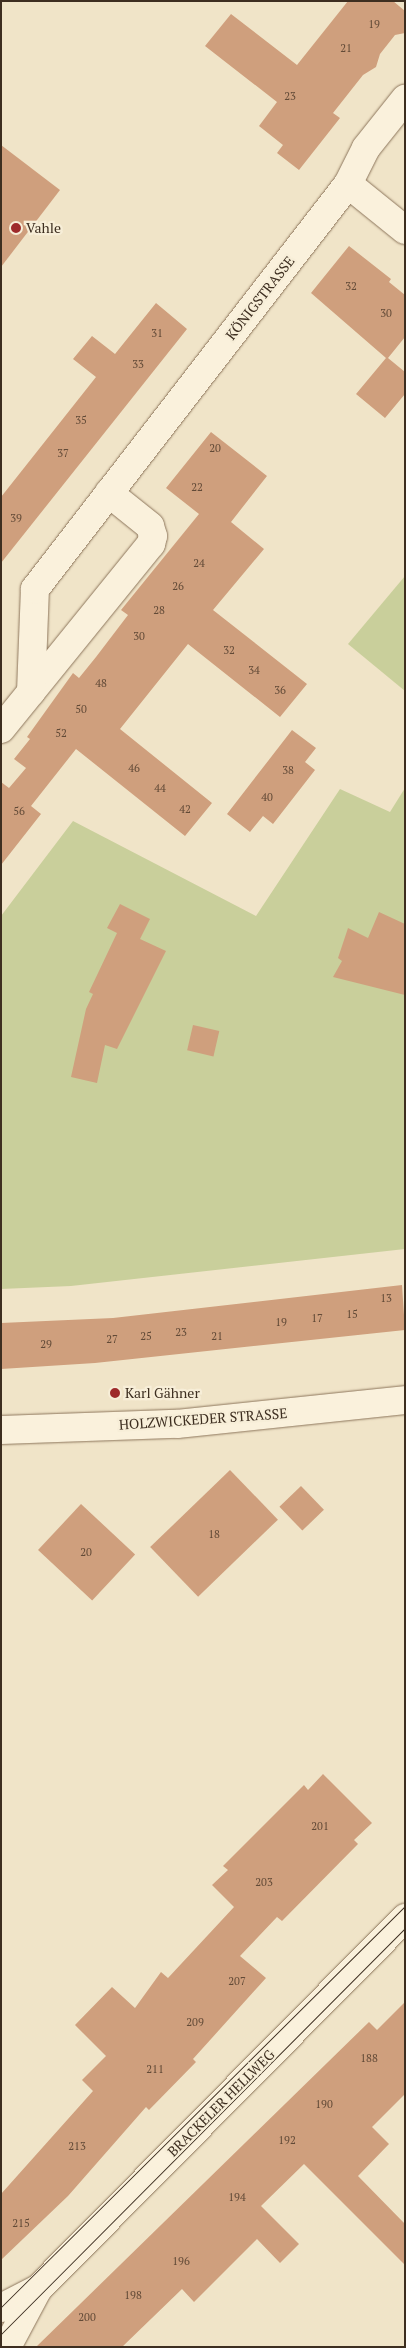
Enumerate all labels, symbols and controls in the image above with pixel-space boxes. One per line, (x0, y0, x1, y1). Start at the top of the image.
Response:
house number: 19 (368, 17, 380, 31)
house number: 21 (340, 41, 352, 55)
house number: 23 (284, 89, 296, 103)
place label: Vahle (26, 220, 61, 236)
marker: Vahle (10, 222, 22, 234)
street label: KÖNIGSTRASSE (222, 253, 298, 343)
house number: 32 (345, 279, 357, 293)
house number: 30 (380, 306, 392, 320)
house number: 31 (151, 326, 163, 340)
house number: 33 (132, 357, 144, 371)
house number: 35 (75, 413, 87, 427)
house number: 20 (209, 441, 221, 455)
house number: 37 (57, 446, 69, 460)
house number: 22 (191, 480, 203, 494)
house number: 39 (10, 511, 22, 525)
house number: 24 (193, 556, 205, 570)
house number: 26 (172, 579, 184, 593)
house number: 28 (153, 603, 165, 617)
house number: 30 (133, 629, 145, 643)
house number: 32 (223, 643, 235, 657)
house number: 34 (248, 663, 260, 677)
house number: 48 (95, 676, 107, 690)
house number: 36 (274, 683, 286, 697)
house number: 50 (75, 702, 87, 716)
house number: 52 (55, 726, 67, 740)
house number: 46 (128, 761, 140, 775)
house number: 38 (282, 763, 294, 777)
house number: 44 (154, 781, 166, 795)
house number: 40 (261, 790, 273, 804)
house number: 42 (179, 802, 191, 816)
house number: 56 (13, 804, 25, 818)
house number: 13 (380, 1291, 392, 1305)
house number: 15 (346, 1307, 358, 1321)
house number: 17 (311, 1311, 323, 1325)
house number: 19 (275, 1315, 287, 1329)
house number: 23 (175, 1325, 187, 1339)
house number: 25 (140, 1329, 152, 1343)
house number: 21 (211, 1329, 223, 1343)
house number: 27 (106, 1332, 118, 1346)
house number: 29 (40, 1337, 52, 1351)
place label: Karl Gähner (125, 1385, 200, 1401)
marker: Karl Gähner (109, 1387, 121, 1399)
street label: HOLZWICKEDER STRASSE (118, 1405, 288, 1433)
house number: 18 (208, 1527, 220, 1541)
house number: 20 (80, 1545, 92, 1559)
house number: 201 (311, 1819, 329, 1833)
house number: 203 (255, 1875, 273, 1889)
house number: 207 (228, 1974, 246, 1988)
house number: 209 (186, 2015, 204, 2029)
street label: BRACKELER HELLWEG (164, 2046, 278, 2160)
house number: 188 (360, 2051, 378, 2065)
house number: 211 (146, 2062, 164, 2076)
house number: 190 (315, 2097, 333, 2111)
house number: 192 (278, 2133, 296, 2147)
house number: 213 (68, 2139, 86, 2153)
house number: 194 (228, 2190, 246, 2204)
house number: 215 (12, 2216, 30, 2230)
house number: 196 (172, 2254, 190, 2268)
house number: 198 (124, 2288, 142, 2302)
house number: 200 (78, 2310, 96, 2324)

